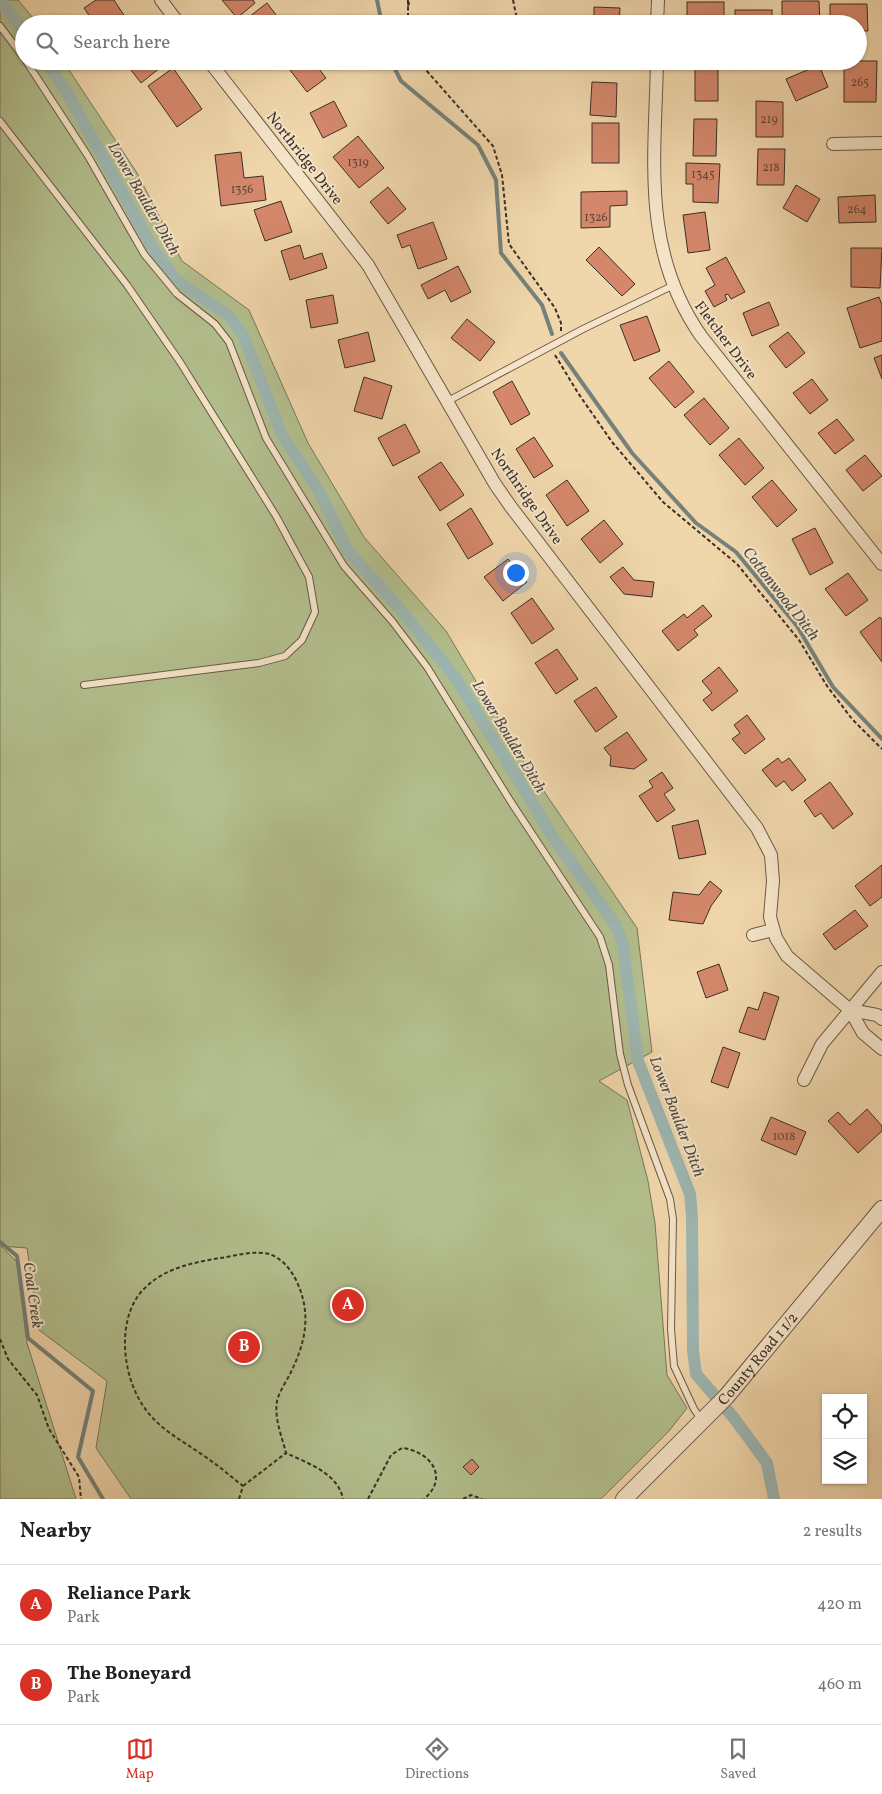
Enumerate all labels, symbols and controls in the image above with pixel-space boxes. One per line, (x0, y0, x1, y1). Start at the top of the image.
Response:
search box (15, 15, 867, 70)
icon: search (33, 29, 61, 57)
text: Search here (73, 30, 170, 56)
house number: 265 (851, 75, 869, 91)
street label: Northridge Drive (261, 108, 347, 210)
house number: 219 (760, 112, 778, 128)
water label: Lower Boulder Ditch (102, 138, 185, 260)
house number: 1319 (347, 155, 369, 171)
house number: 218 (762, 160, 780, 176)
house number: 1345 (691, 167, 715, 183)
house number: 1356 (231, 182, 253, 198)
house number: 264 (847, 202, 867, 218)
house number: 1326 (584, 210, 608, 226)
street label: Fletcher Drive (688, 297, 761, 385)
street label: Northridge Drive (485, 444, 567, 549)
water label: Cottonwood Ditch (737, 543, 824, 646)
your location (503, 560, 529, 586)
water label: Lower Boulder Ditch (466, 677, 551, 798)
water label: Lower Boulder Ditch (643, 1053, 709, 1180)
house number: 1018 (773, 1129, 795, 1145)
water label: Coal Creek (16, 1261, 48, 1330)
pin: A (332, 1286, 364, 1324)
street label: County Road 1 1/2 (714, 1309, 804, 1411)
pin: B (228, 1328, 260, 1366)
map controls (822, 1394, 867, 1484)
button: locate (822, 1394, 867, 1439)
button: layers (822, 1439, 867, 1484)
text: Nearby (20, 1517, 91, 1546)
text: 2 results (803, 1521, 862, 1543)
text: Reliance Park (67, 1581, 191, 1607)
text: A (30, 1594, 42, 1616)
text: 420 m (817, 1594, 862, 1616)
text: Park (67, 1607, 100, 1629)
text: The Boneyard (67, 1661, 191, 1687)
text: B (31, 1674, 41, 1696)
text: 460 m (818, 1674, 862, 1696)
text: Park (67, 1687, 100, 1709)
tab: Map (126, 1735, 154, 1784)
tab: Directions (405, 1735, 469, 1784)
tab: Saved (720, 1735, 756, 1784)

